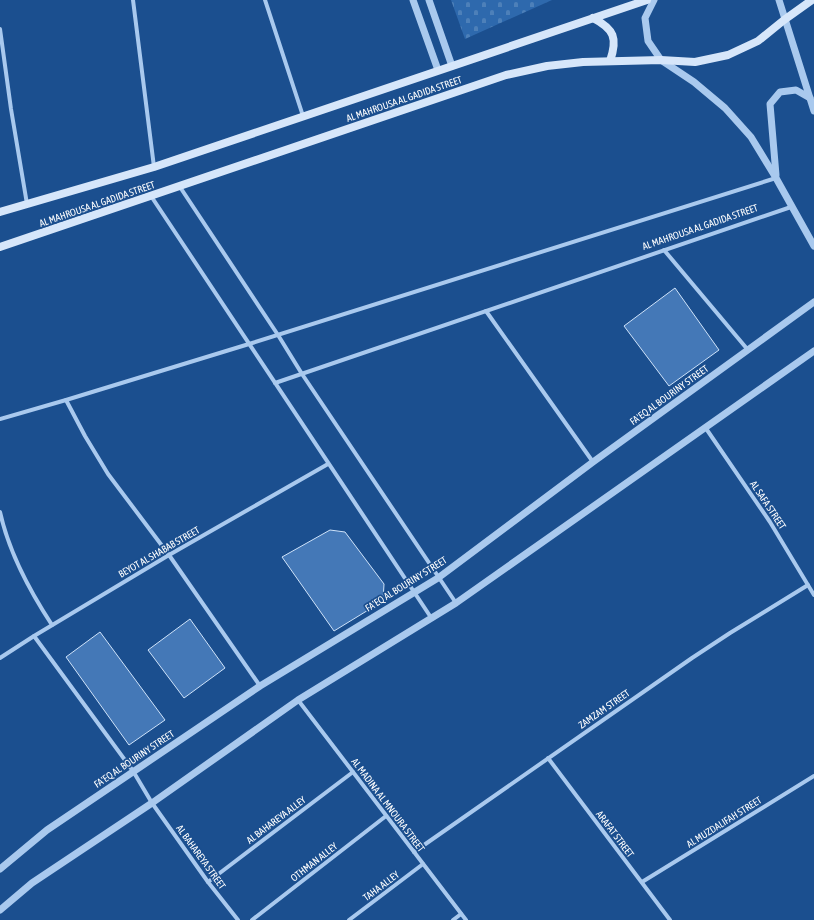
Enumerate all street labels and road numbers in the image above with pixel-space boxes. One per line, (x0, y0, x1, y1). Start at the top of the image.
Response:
street label: AL MAHROUSA AL GADIDA STREET (345, 74, 464, 124)
street label: AL MAHROUSA AL GADIDA STREET (38, 179, 157, 229)
street label: AL MAHROUSA AL GADIDA STREET (641, 202, 760, 252)
street label: FA'EQ AL BOURINY STREET (628, 362, 711, 427)
street label: AL SAFA STREET (748, 479, 789, 532)
street label: BEYOT AL SHABAB STREET (116, 524, 202, 580)
street label: FA'EQ AL BOURINY STREET (363, 554, 449, 614)
street label: ZAMZAM STREET (576, 687, 632, 731)
street label: FA'EQ AL BOURINY STREET (92, 728, 177, 790)
street label: AL MADINA AL MNOURA STREET (349, 756, 427, 854)
street label: AL BAHAREYA ALLEY (244, 794, 308, 846)
street label: AL MUZDALIFAH STREET (684, 794, 764, 850)
street label: ARAFAT STREET (594, 809, 636, 860)
street label: AL BAHAREYA STREET (174, 823, 228, 892)
street label: OTHMAN ALLEY (289, 840, 340, 884)
street label: TAHA ALLEY (361, 869, 402, 903)

